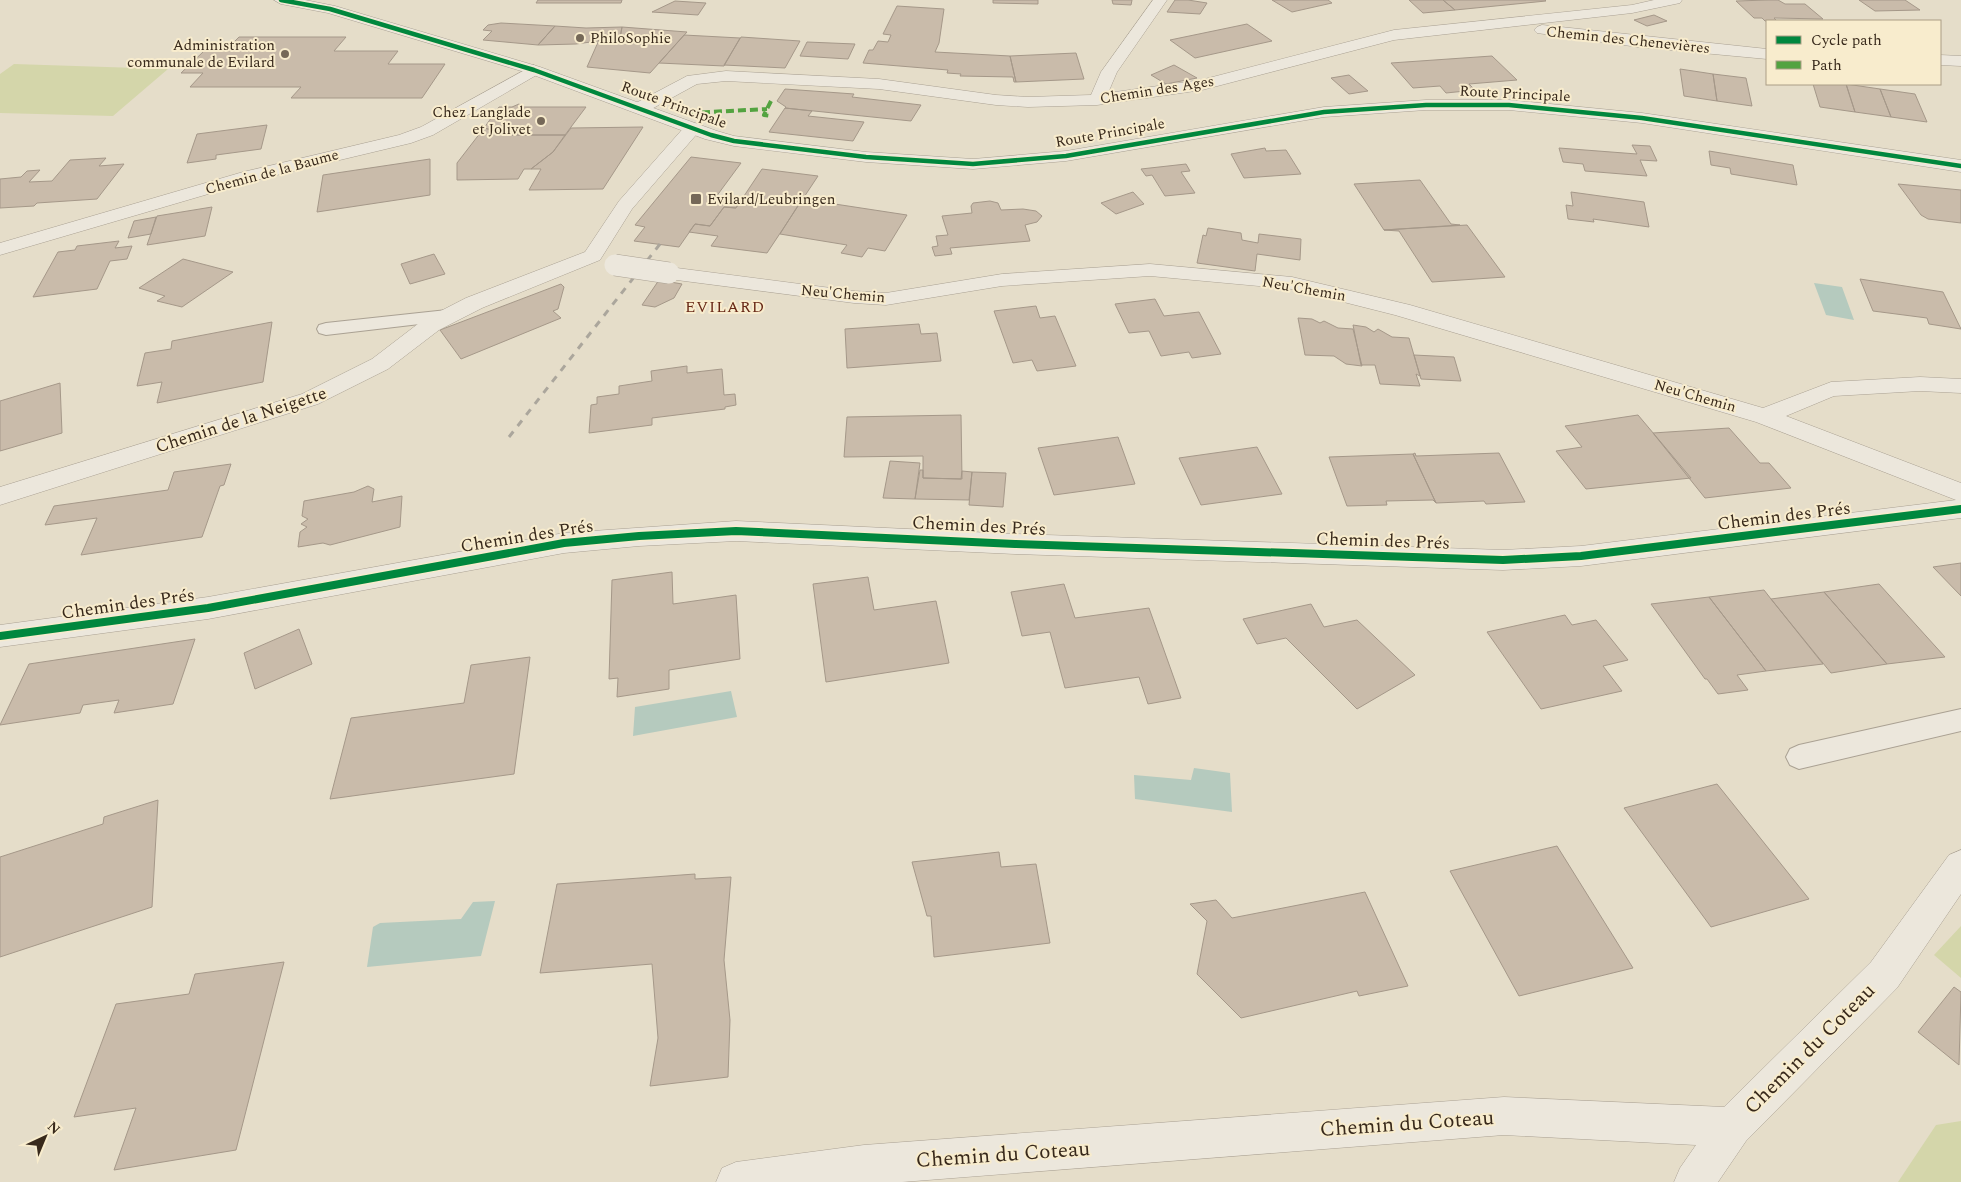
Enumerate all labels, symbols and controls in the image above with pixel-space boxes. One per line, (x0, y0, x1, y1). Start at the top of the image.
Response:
street label: Chemin des Chenevières (1545, 20, 1711, 60)
legend (1766, 20, 1941, 85)
place label: PhiloSophie (590, 27, 671, 50)
text: Cycle path (1811, 29, 1882, 52)
marker: PhiloSophie (574, 32, 586, 44)
place label: Administration communale de Evilard (127, 34, 275, 74)
marker: Administration communale de Evilard (279, 48, 291, 60)
text: Path (1811, 54, 1842, 77)
street label: Chemin des Ages (1098, 70, 1216, 110)
street label: Route Principale (618, 75, 730, 135)
street label: Route Principale (1459, 80, 1571, 108)
place label: Chez Langlade et Jolivet (432, 101, 531, 141)
street label: Route Principale (1053, 112, 1167, 154)
marker: Chez Langlade et Jolivet (535, 115, 547, 127)
street label: Chemin de la Baume (203, 143, 341, 201)
place label: Evilard/Leubringen (707, 188, 836, 211)
marker: Evilard/Leubringen (689, 192, 703, 206)
street label: Neu'Chemin (1260, 270, 1348, 308)
street label: Neu'Chemin (800, 279, 886, 309)
district label: EVILARD (685, 295, 765, 319)
street label: Neu'Chemin (1651, 373, 1739, 419)
street label: Chemin de la Neigette (152, 380, 330, 460)
street label: Chemin des Prés (1716, 494, 1852, 538)
street label: Chemin des Prés (911, 509, 1047, 543)
street label: Chemin des Prés (459, 512, 595, 560)
street label: Chemin des Prés (1315, 525, 1451, 557)
street label: Chemin des Prés (60, 581, 196, 627)
street label: Chemin du Coteau (1737, 976, 1883, 1122)
street label: Chemin du Coteau (1319, 1102, 1495, 1146)
north arrow (20, 1112, 70, 1162)
text: N (42, 1116, 65, 1140)
street label: Chemin du Coteau (915, 1133, 1091, 1177)

